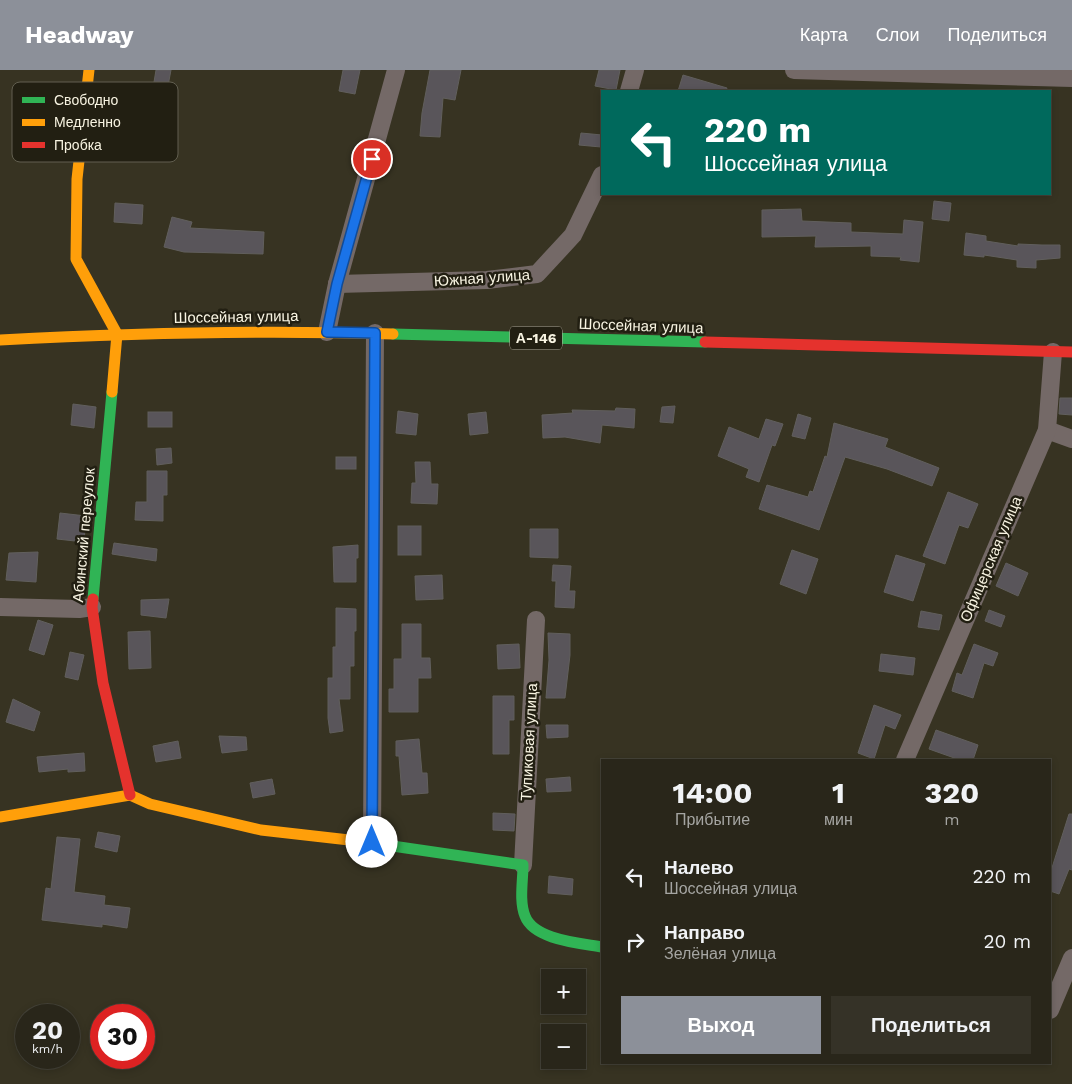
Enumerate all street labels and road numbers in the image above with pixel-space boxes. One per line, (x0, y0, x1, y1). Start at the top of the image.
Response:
street label: Южная улица (433, 266, 531, 290)
street label: Шоссейная улица (173, 307, 299, 327)
street label: Шоссейная улица (578, 315, 704, 337)
road number: А-146 (510, 326, 562, 350)
street label: Абинский переулок (69, 466, 99, 603)
street label: Офицерская улица (956, 493, 1026, 625)
street label: Тупиковая улица (517, 682, 541, 801)

